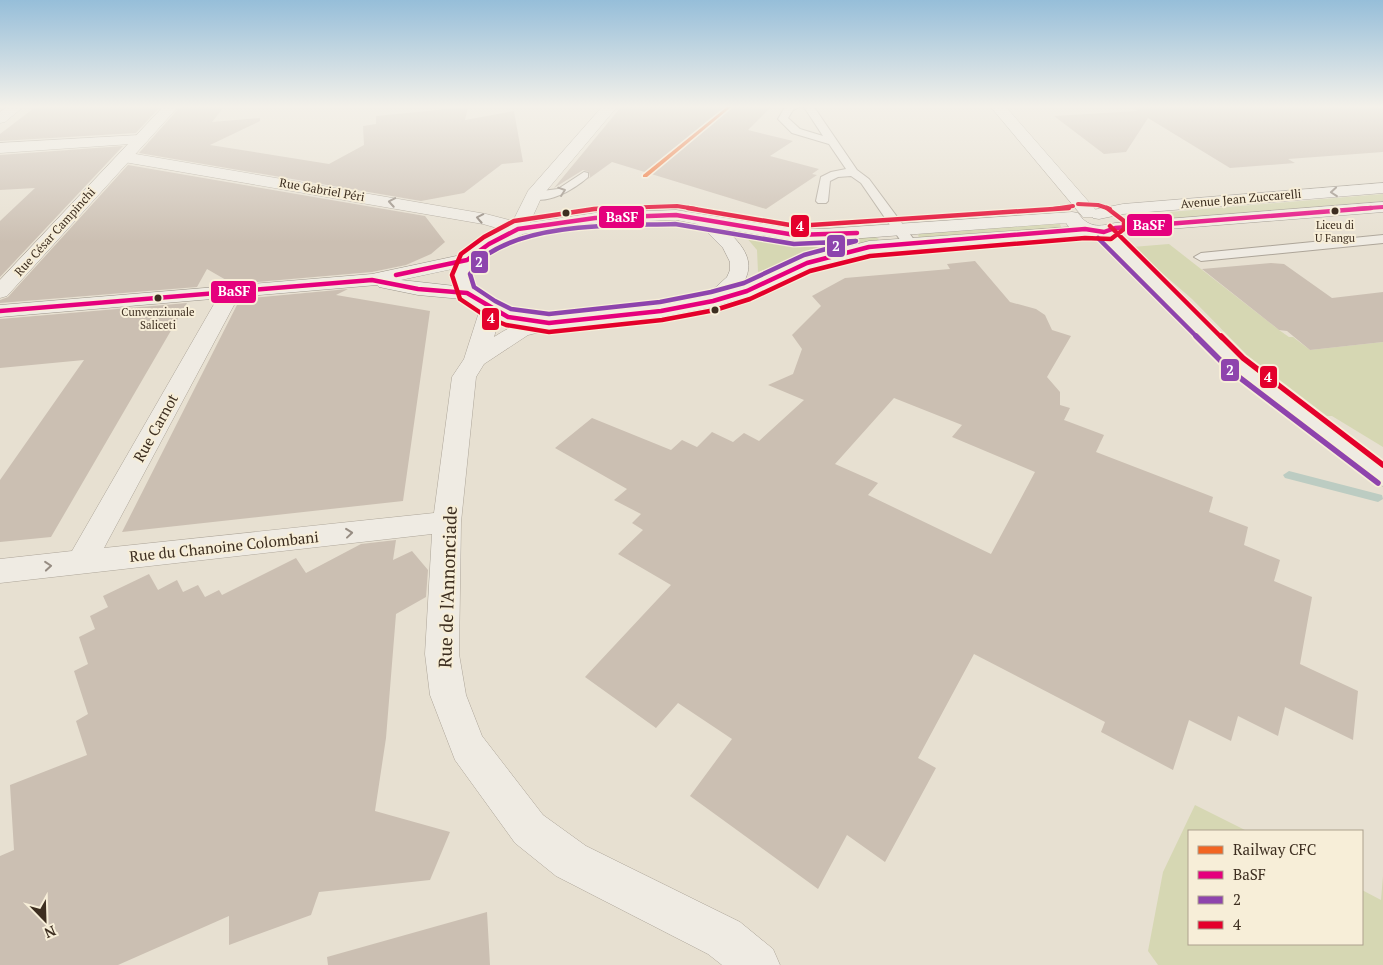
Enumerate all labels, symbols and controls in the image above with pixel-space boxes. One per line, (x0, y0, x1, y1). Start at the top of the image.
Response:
street label: Rue Gabriel Péri (278, 175, 366, 204)
street label: Rue César Campinchi (11, 184, 98, 279)
street label: Avenue Jean Zuccarelli (1180, 186, 1302, 211)
one-way arrow (1330, 186, 1338, 197)
one-way arrow (557, 187, 566, 197)
one-way arrow (388, 198, 396, 208)
line badge: BaSF (598, 205, 645, 229)
marker: Liceu di U Fangu (1330, 206, 1340, 216)
text: BaSF (606, 207, 638, 226)
unlabelled marker (561, 208, 571, 218)
one-way arrow (475, 213, 484, 224)
line badge: BaSF (1126, 213, 1173, 237)
line badge: 4 (790, 214, 810, 238)
text: BaSF (1133, 215, 1165, 234)
text: 4 (796, 216, 804, 235)
place label: Liceu di U Fangu (1315, 218, 1356, 245)
line badge: 2 (826, 234, 846, 258)
text: 2 (832, 236, 840, 255)
line badge: 2 (470, 250, 489, 274)
text: 2 (475, 252, 483, 271)
line badge: BaSF (210, 280, 257, 304)
text: BaSF (218, 281, 250, 300)
marker: Cunvenziunale Saliceti (153, 293, 163, 303)
place label: Cunvenziunale Saliceti (121, 305, 195, 332)
unlabelled marker (710, 305, 720, 315)
line badge: 4 (481, 307, 500, 331)
text: 4 (487, 308, 495, 327)
line badge: 2 (1220, 358, 1240, 382)
text: 2 (1226, 360, 1234, 379)
line badge: 4 (1259, 365, 1278, 389)
text: 4 (1264, 367, 1272, 386)
street label: Rue Carnot (128, 390, 182, 465)
street label: Rue de l'Annonciade (432, 506, 462, 668)
street label: Rue du Chanoine Colombani (128, 526, 320, 566)
one-way arrow (345, 528, 353, 539)
one-way arrow (45, 561, 53, 572)
legend (1188, 830, 1363, 945)
text: Railway CFC (1233, 839, 1316, 859)
text: BaSF (1233, 864, 1266, 884)
text: 2 (1233, 889, 1241, 909)
north arrow (20, 895, 70, 945)
text: 4 (1233, 914, 1241, 934)
text: N (41, 922, 59, 943)

